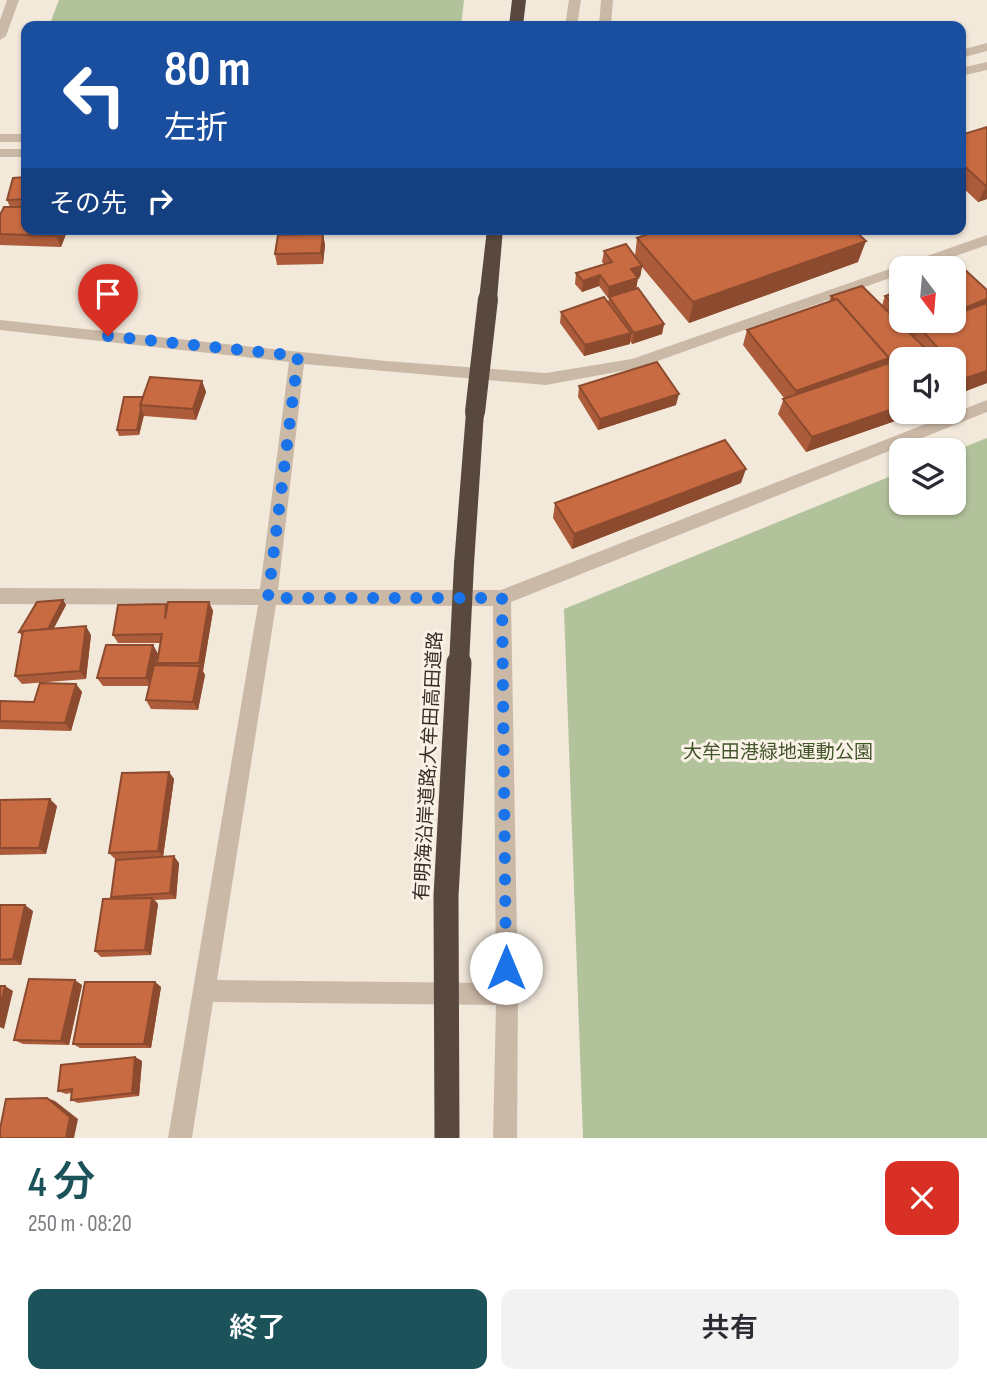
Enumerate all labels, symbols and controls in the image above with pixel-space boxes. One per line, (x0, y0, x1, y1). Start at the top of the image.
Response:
text: 80 m (164, 41, 251, 100)
icon: left (49, 49, 140, 140)
text: 左折 (164, 109, 228, 148)
icon: right (141, 182, 179, 220)
text: その先 (49, 189, 127, 220)
north arrow (889, 256, 966, 332)
map controls (889, 256, 966, 515)
pin (78, 264, 138, 336)
icon: arrive (89, 275, 127, 313)
button: sound (889, 347, 966, 424)
button: layers (889, 438, 966, 515)
street label: 有明海沿岸道路;大牟田高田道路 (410, 631, 448, 901)
park label: 大牟田港緑地運動公園 (683, 741, 873, 764)
position arrow (469, 931, 543, 1005)
text: 4 分 (28, 1158, 95, 1209)
button: close (885, 1161, 959, 1235)
text: 250 m · 08:20 (28, 1210, 132, 1238)
button: 終了 (28, 1289, 487, 1369)
button: 共有 (501, 1289, 959, 1369)

